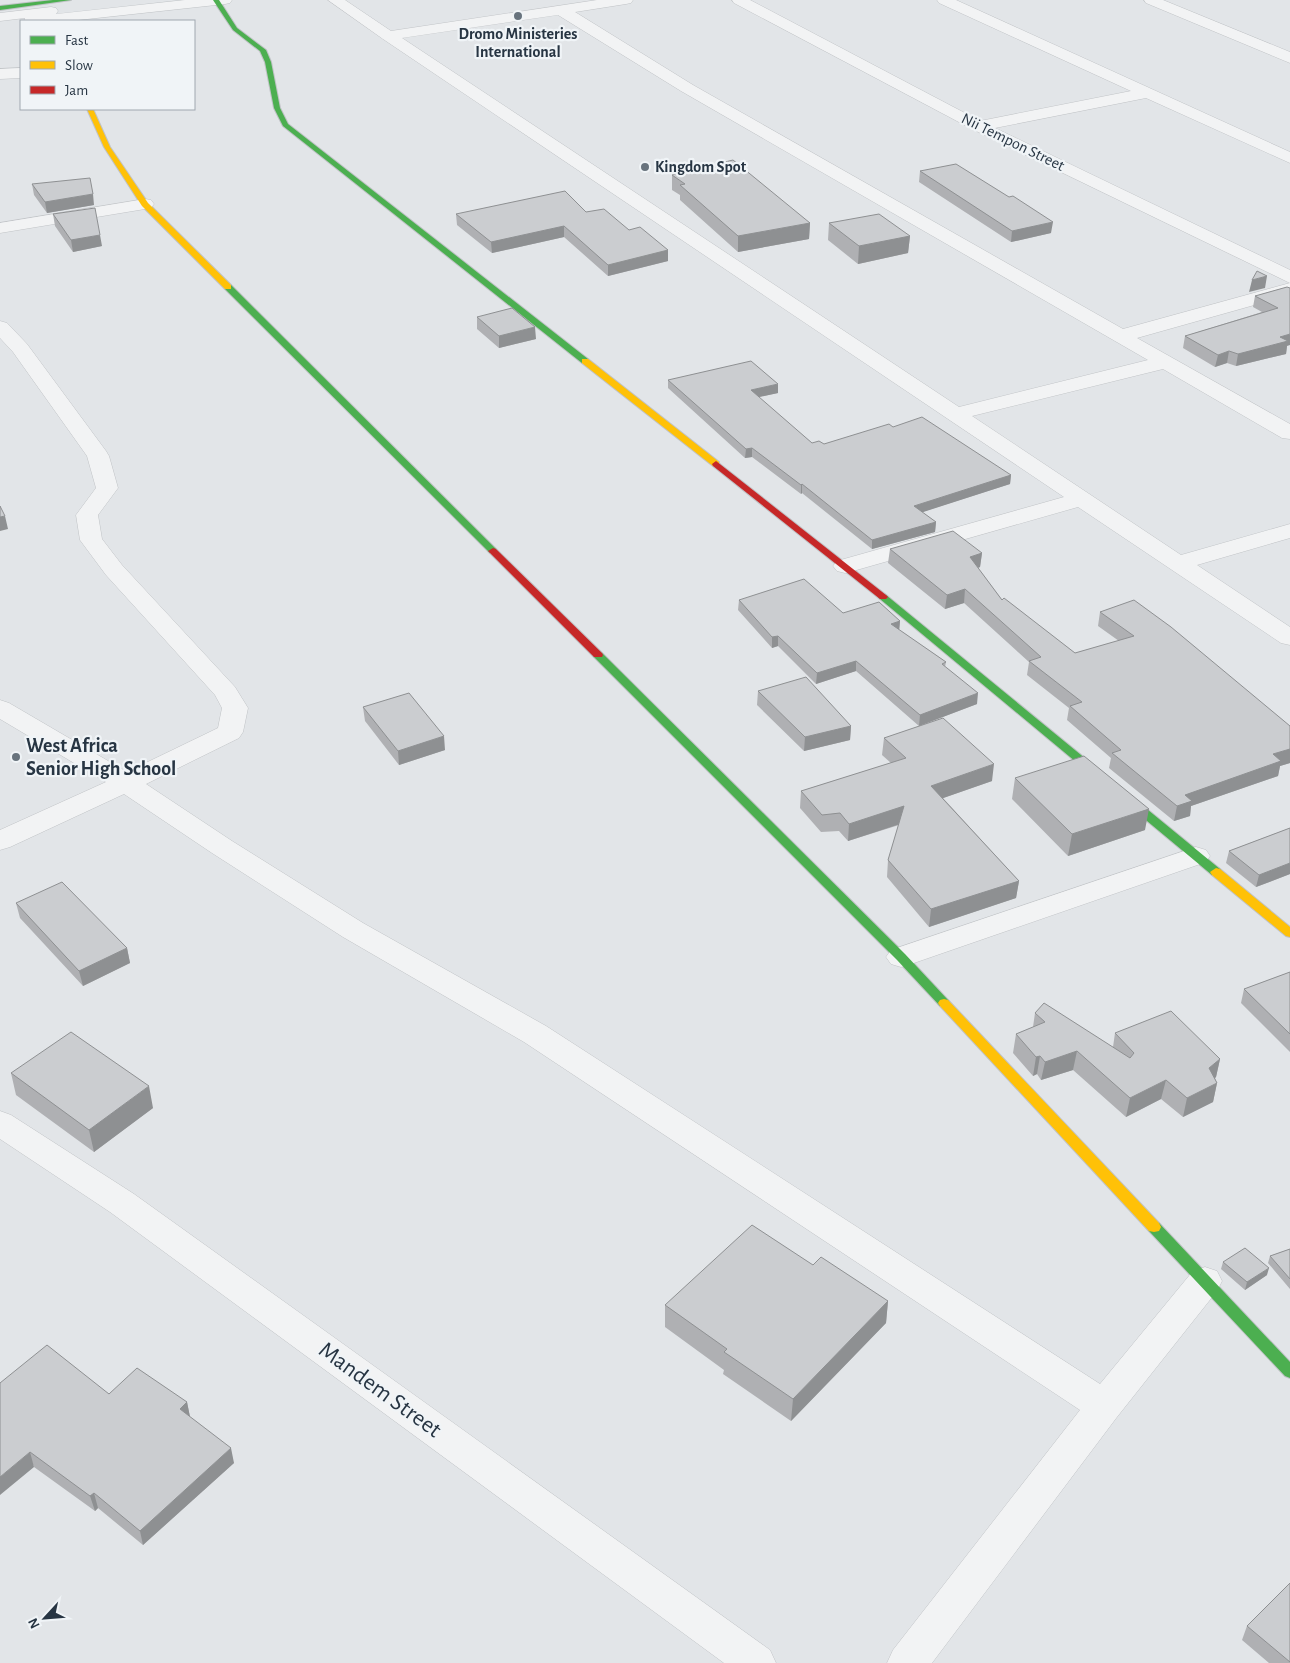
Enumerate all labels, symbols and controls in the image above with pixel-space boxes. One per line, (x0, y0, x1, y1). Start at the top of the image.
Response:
marker: Dromo Ministeries International (512, 10, 524, 22)
legend (20, 20, 195, 110)
place label: Dromo Ministeries International (458, 26, 578, 60)
text: Fast (65, 33, 89, 48)
text: Slow (65, 58, 93, 73)
text: Jam (65, 83, 88, 98)
street label: Nii Tempon Street (959, 110, 1067, 174)
place label: Kingdom Spot (655, 159, 747, 175)
marker: Kingdom Spot (639, 161, 651, 173)
place label: West Africa Senior High School (26, 736, 176, 779)
marker: West Africa Senior High School (10, 751, 22, 763)
street label: Mandem Street (314, 1338, 446, 1443)
north arrow (20, 1593, 70, 1643)
text: N (26, 1616, 43, 1631)

